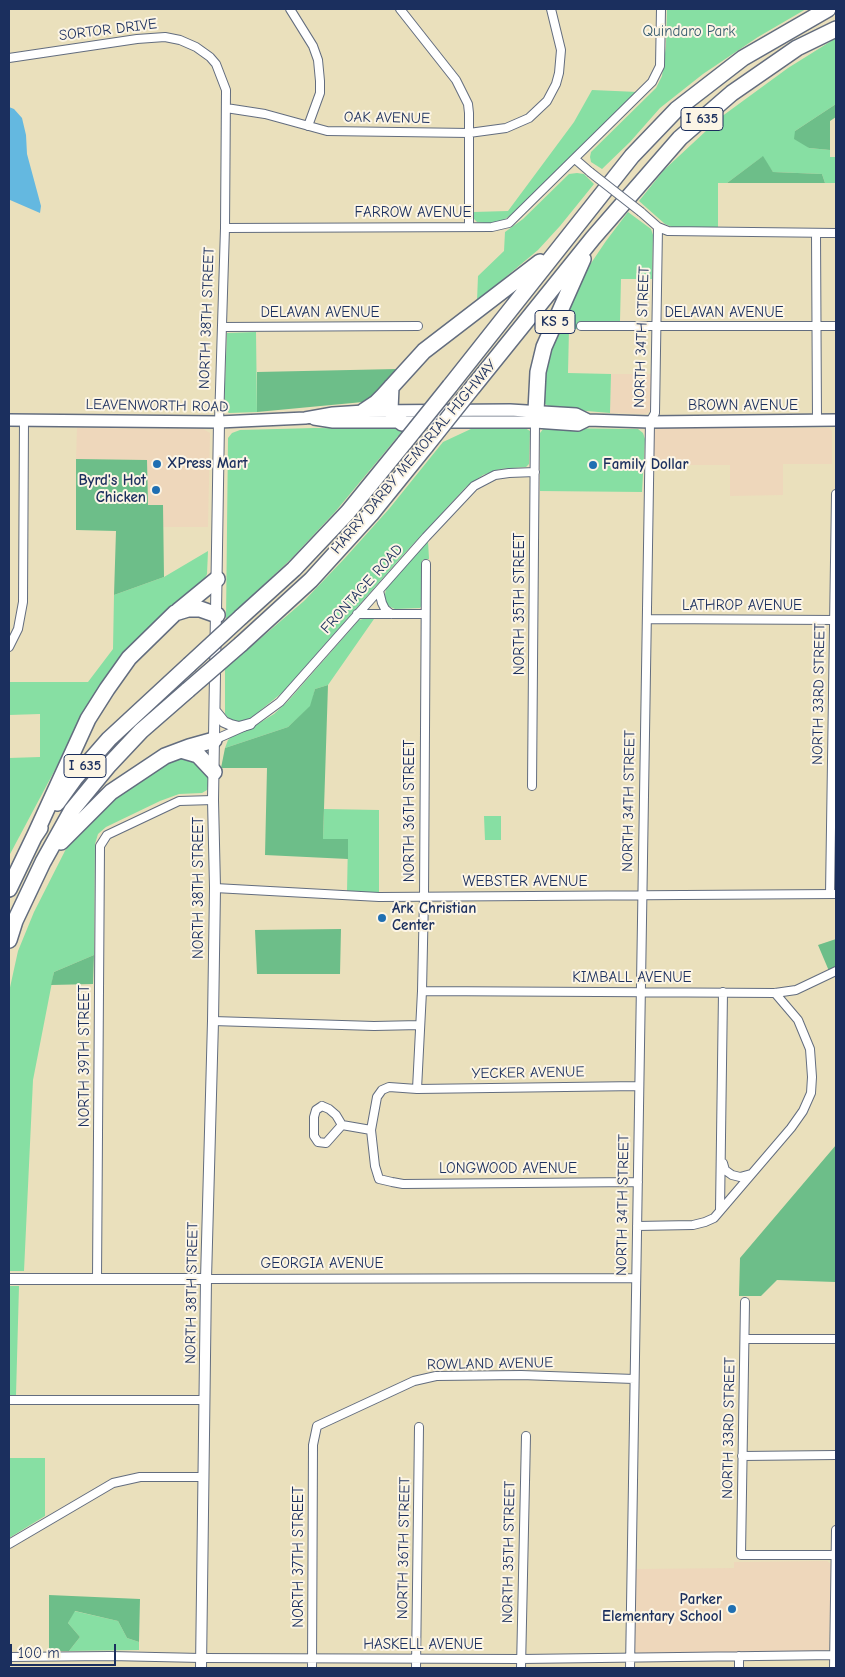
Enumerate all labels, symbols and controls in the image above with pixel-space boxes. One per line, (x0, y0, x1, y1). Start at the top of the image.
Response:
street label: SORTOR DRIVE (58, 15, 158, 45)
park label: Quindaro Park (642, 23, 736, 41)
street label: OAK AVENUE (344, 108, 430, 128)
road number: I 635 (681, 108, 723, 130)
street label: FARROW AVENUE (355, 204, 471, 222)
street label: NORTH 38TH STREET (196, 247, 218, 389)
street label: NORTH 34TH STREET (631, 266, 653, 408)
street label: DELAVAN AVENUE (260, 304, 380, 322)
street label: DELAVAN AVENUE (664, 304, 784, 322)
road number: KS 5 (535, 311, 575, 334)
street label: HARRY DARBY MEMORIAL HIGHWAY (327, 356, 501, 558)
street label: LEAVENWORTH ROAD (85, 396, 229, 416)
street label: BROWN AVENUE (688, 397, 798, 415)
place label: XPress Mart (167, 455, 248, 473)
place label: Family Dollar (603, 456, 689, 474)
marker: XPress Mart (151, 458, 163, 470)
marker: Family Dollar (587, 459, 599, 471)
place label: Byrd's Hot Chicken (78, 472, 146, 507)
marker: Byrd's Hot Chicken (150, 484, 162, 496)
street label: NORTH 35TH STREET (511, 533, 529, 675)
street label: FRONTAGE ROAD (317, 541, 407, 637)
street label: LATHROP AVENUE (682, 597, 802, 615)
street label: NORTH 33RD STREET (809, 623, 829, 765)
street label: NORTH 34TH STREET (619, 730, 639, 872)
street label: NORTH 36TH STREET (401, 740, 419, 882)
road number: I 635 (64, 754, 106, 778)
street label: NORTH 38TH STREET (190, 817, 208, 959)
street label: WEBSTER AVENUE (463, 873, 587, 891)
place label: Ark Christian Center (392, 900, 476, 935)
marker: Ark Christian Center (376, 912, 388, 924)
street label: KIMBALL AVENUE (572, 969, 692, 987)
street label: NORTH 39TH STREET (76, 985, 94, 1127)
street label: YECKER AVENUE (471, 1063, 585, 1083)
street label: NORTH 34TH STREET (613, 1134, 633, 1276)
street label: LONGWOOD AVENUE (439, 1160, 577, 1178)
street label: NORTH 38TH STREET (182, 1222, 202, 1364)
street label: GEORGIA AVENUE (261, 1255, 383, 1273)
street label: ROWLAND AVENUE (427, 1354, 553, 1374)
street label: NORTH 33RD STREET (719, 1357, 739, 1499)
street label: NORTH 36TH STREET (394, 1477, 414, 1619)
street label: NORTH 35TH STREET (499, 1481, 519, 1623)
street label: NORTH 37TH STREET (290, 1486, 308, 1628)
place label: Parker Elementary School (602, 1591, 722, 1626)
marker: Parker Elementary School (726, 1603, 738, 1615)
scale bar (12, 1634, 119, 1666)
street label: HASKELL AVENUE (363, 1636, 483, 1654)
text: 100 m (18, 1644, 60, 1662)

